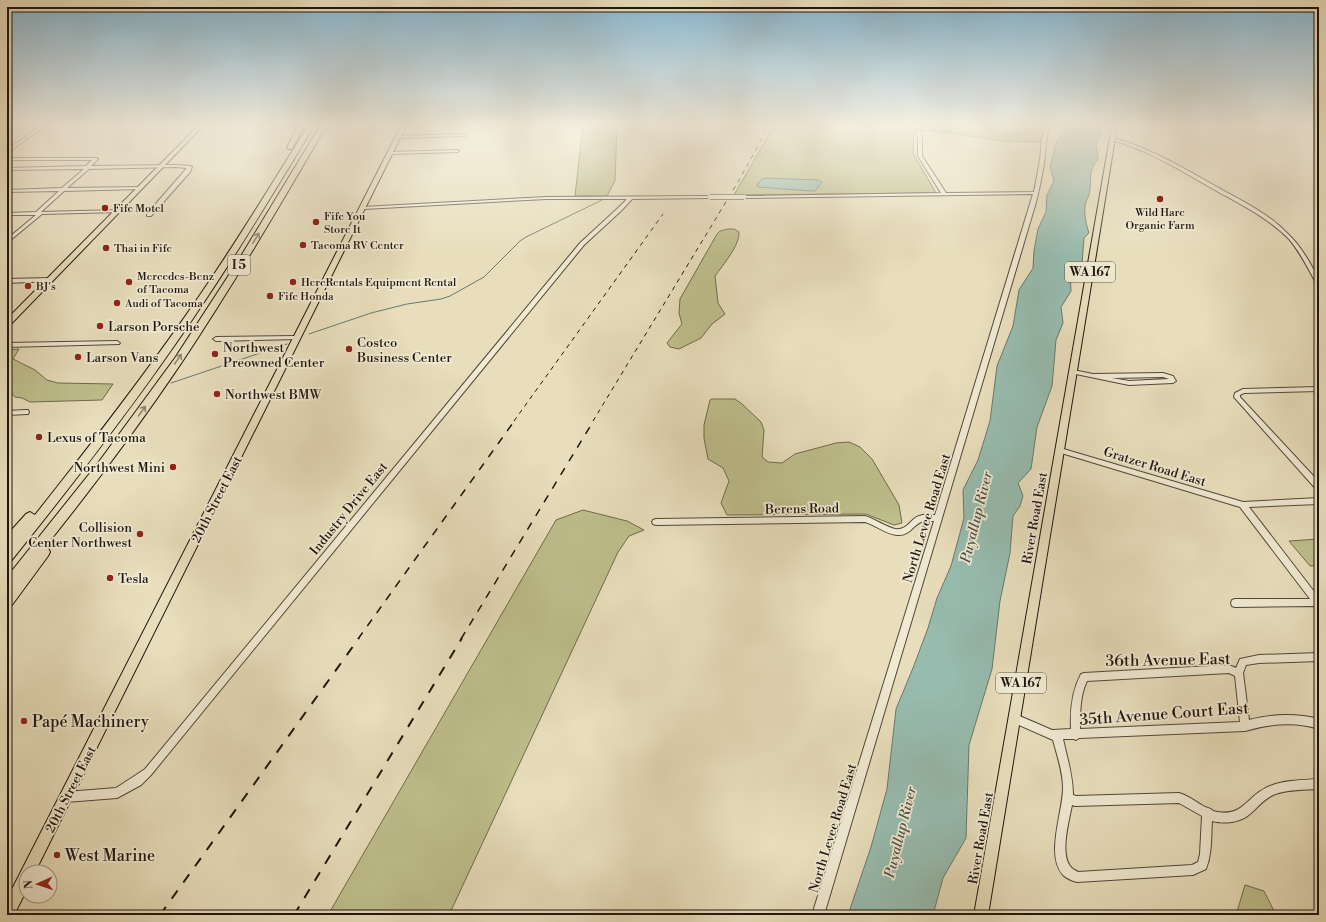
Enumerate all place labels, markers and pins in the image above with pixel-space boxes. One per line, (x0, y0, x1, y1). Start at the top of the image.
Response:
marker: Wild Hare Organic Farm (1155, 194, 1165, 204)
place label: Fife Motel (113, 202, 164, 216)
marker: Fife Motel (100, 203, 110, 213)
place label: Wild Hare Organic Farm (1125, 206, 1195, 233)
place label: Fife You Store It (324, 210, 366, 237)
marker: Fife You Store It (311, 217, 321, 227)
place label: Tacoma RV Center (311, 239, 404, 253)
marker: Tacoma RV Center (298, 240, 308, 250)
place label: Thai in Fife (114, 242, 173, 256)
marker: Thai in Fife (101, 243, 111, 253)
place label: Mercedes-Benz of Tacoma (137, 270, 214, 297)
place label: HercRentals Equipment Rental (301, 276, 457, 290)
marker: Mercedes-Benz of Tacoma (124, 277, 134, 287)
marker: HercRentals Equipment Rental (288, 277, 298, 287)
place label: BJ's (35, 280, 56, 294)
marker: BJ's (23, 281, 33, 291)
place label: Fife Honda (278, 290, 334, 304)
marker: Fife Honda (265, 291, 275, 301)
place label: Audi of Tacoma (124, 297, 203, 311)
marker: Audi of Tacoma (112, 298, 122, 308)
place label: Larson Porsche (108, 319, 200, 335)
marker: Larson Porsche (95, 321, 105, 331)
place label: Costco Business Center (356, 335, 452, 366)
place label: Northwest Preowned Center (223, 340, 325, 371)
marker: Costco Business Center (344, 344, 354, 354)
marker: Northwest Preowned Center (210, 349, 220, 359)
place label: Larson Vans (86, 350, 159, 366)
marker: Larson Vans (73, 352, 83, 362)
place label: Northwest BMW (225, 387, 322, 403)
marker: Northwest BMW (212, 389, 222, 399)
place label: Lexus of Tacoma (47, 430, 146, 446)
marker: Lexus of Tacoma (34, 432, 44, 442)
place label: Northwest Mini (73, 460, 165, 476)
marker: Northwest Mini (168, 462, 178, 472)
place label: Collision Center Northwest (28, 520, 132, 551)
marker: Collision Center Northwest (135, 529, 145, 539)
place label: Tesla (118, 571, 149, 587)
marker: Tesla (105, 573, 115, 583)
place label: Papé Machinery (32, 712, 149, 732)
marker: Papé Machinery (19, 716, 29, 726)
place label: West Marine (64, 846, 155, 866)
marker: West Marine (52, 850, 62, 860)

